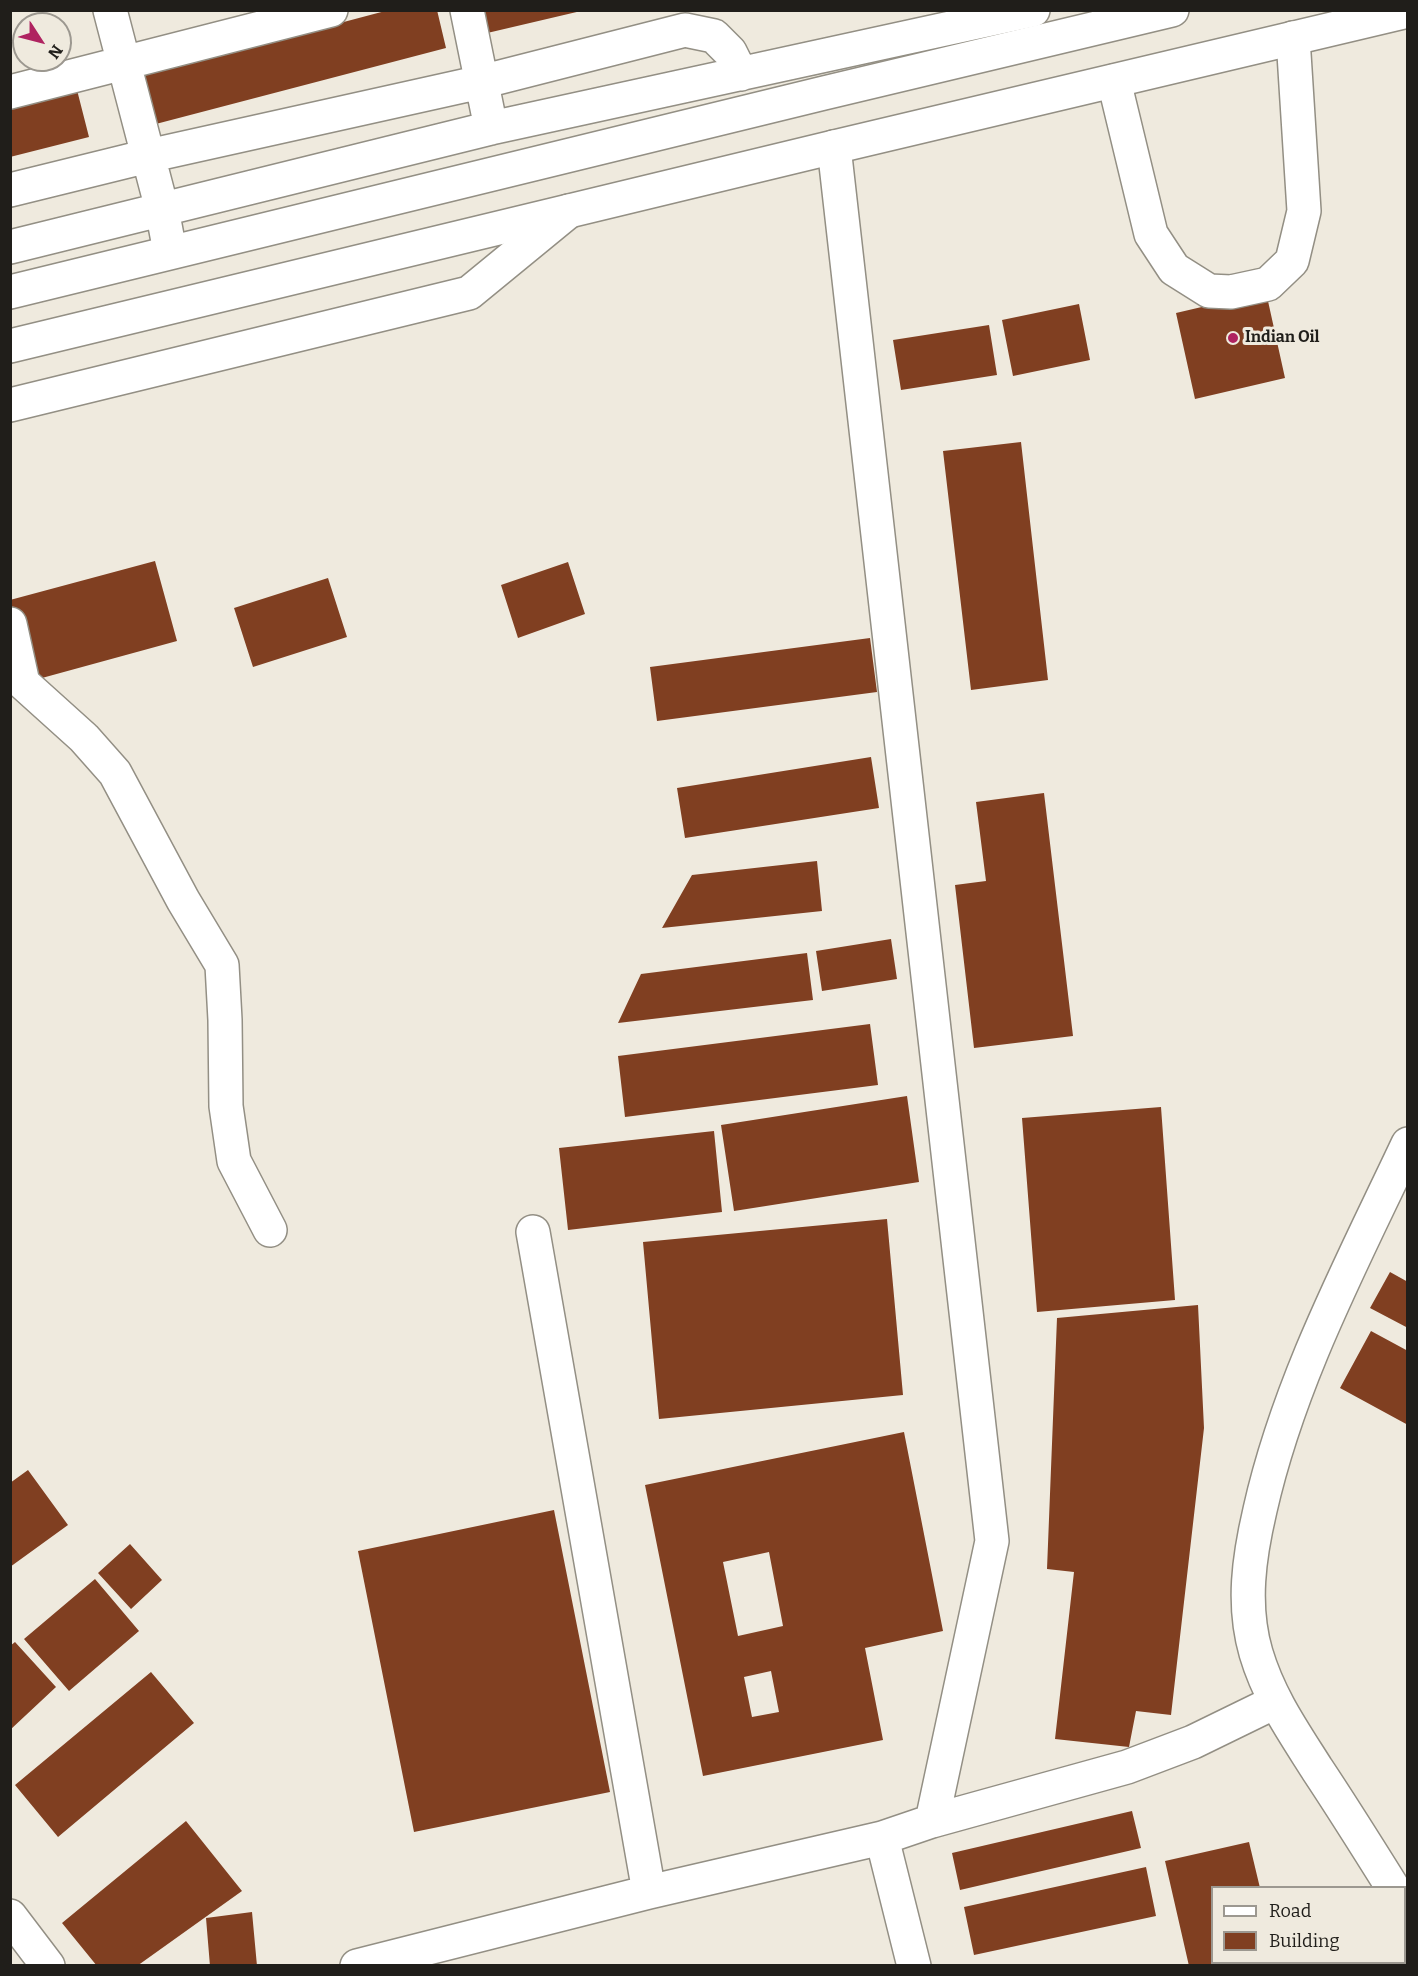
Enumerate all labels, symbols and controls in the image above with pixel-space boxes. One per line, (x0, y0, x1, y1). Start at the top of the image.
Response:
north arrow (12, 12, 72, 72)
text: N (44, 41, 67, 62)
place label: Indian Oil (1245, 328, 1319, 348)
marker: Indian Oil (1226, 331, 1240, 345)
legend (1211, 1886, 1406, 1964)
text: Road (1269, 1900, 1311, 1922)
text: Building (1269, 1930, 1340, 1952)

